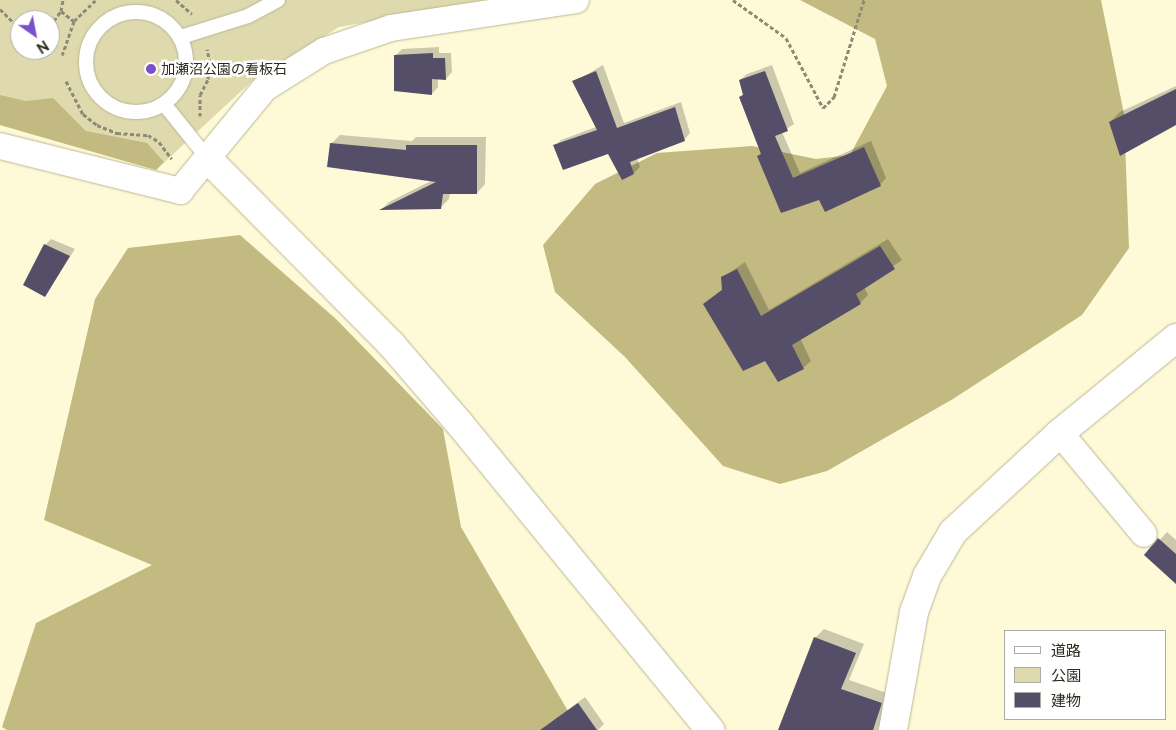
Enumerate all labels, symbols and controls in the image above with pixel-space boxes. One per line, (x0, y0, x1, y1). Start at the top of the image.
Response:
north arrow (10, 10, 60, 60)
text: N (34, 37, 51, 56)
place label: 加瀬沼公園の看板石 (161, 61, 287, 77)
marker: 加瀬沼公園の看板石 (145, 63, 157, 75)
legend (1004, 630, 1166, 720)
text: 道路 (1051, 642, 1081, 660)
text: 公園 (1051, 667, 1081, 685)
text: 建物 (1051, 692, 1081, 710)

